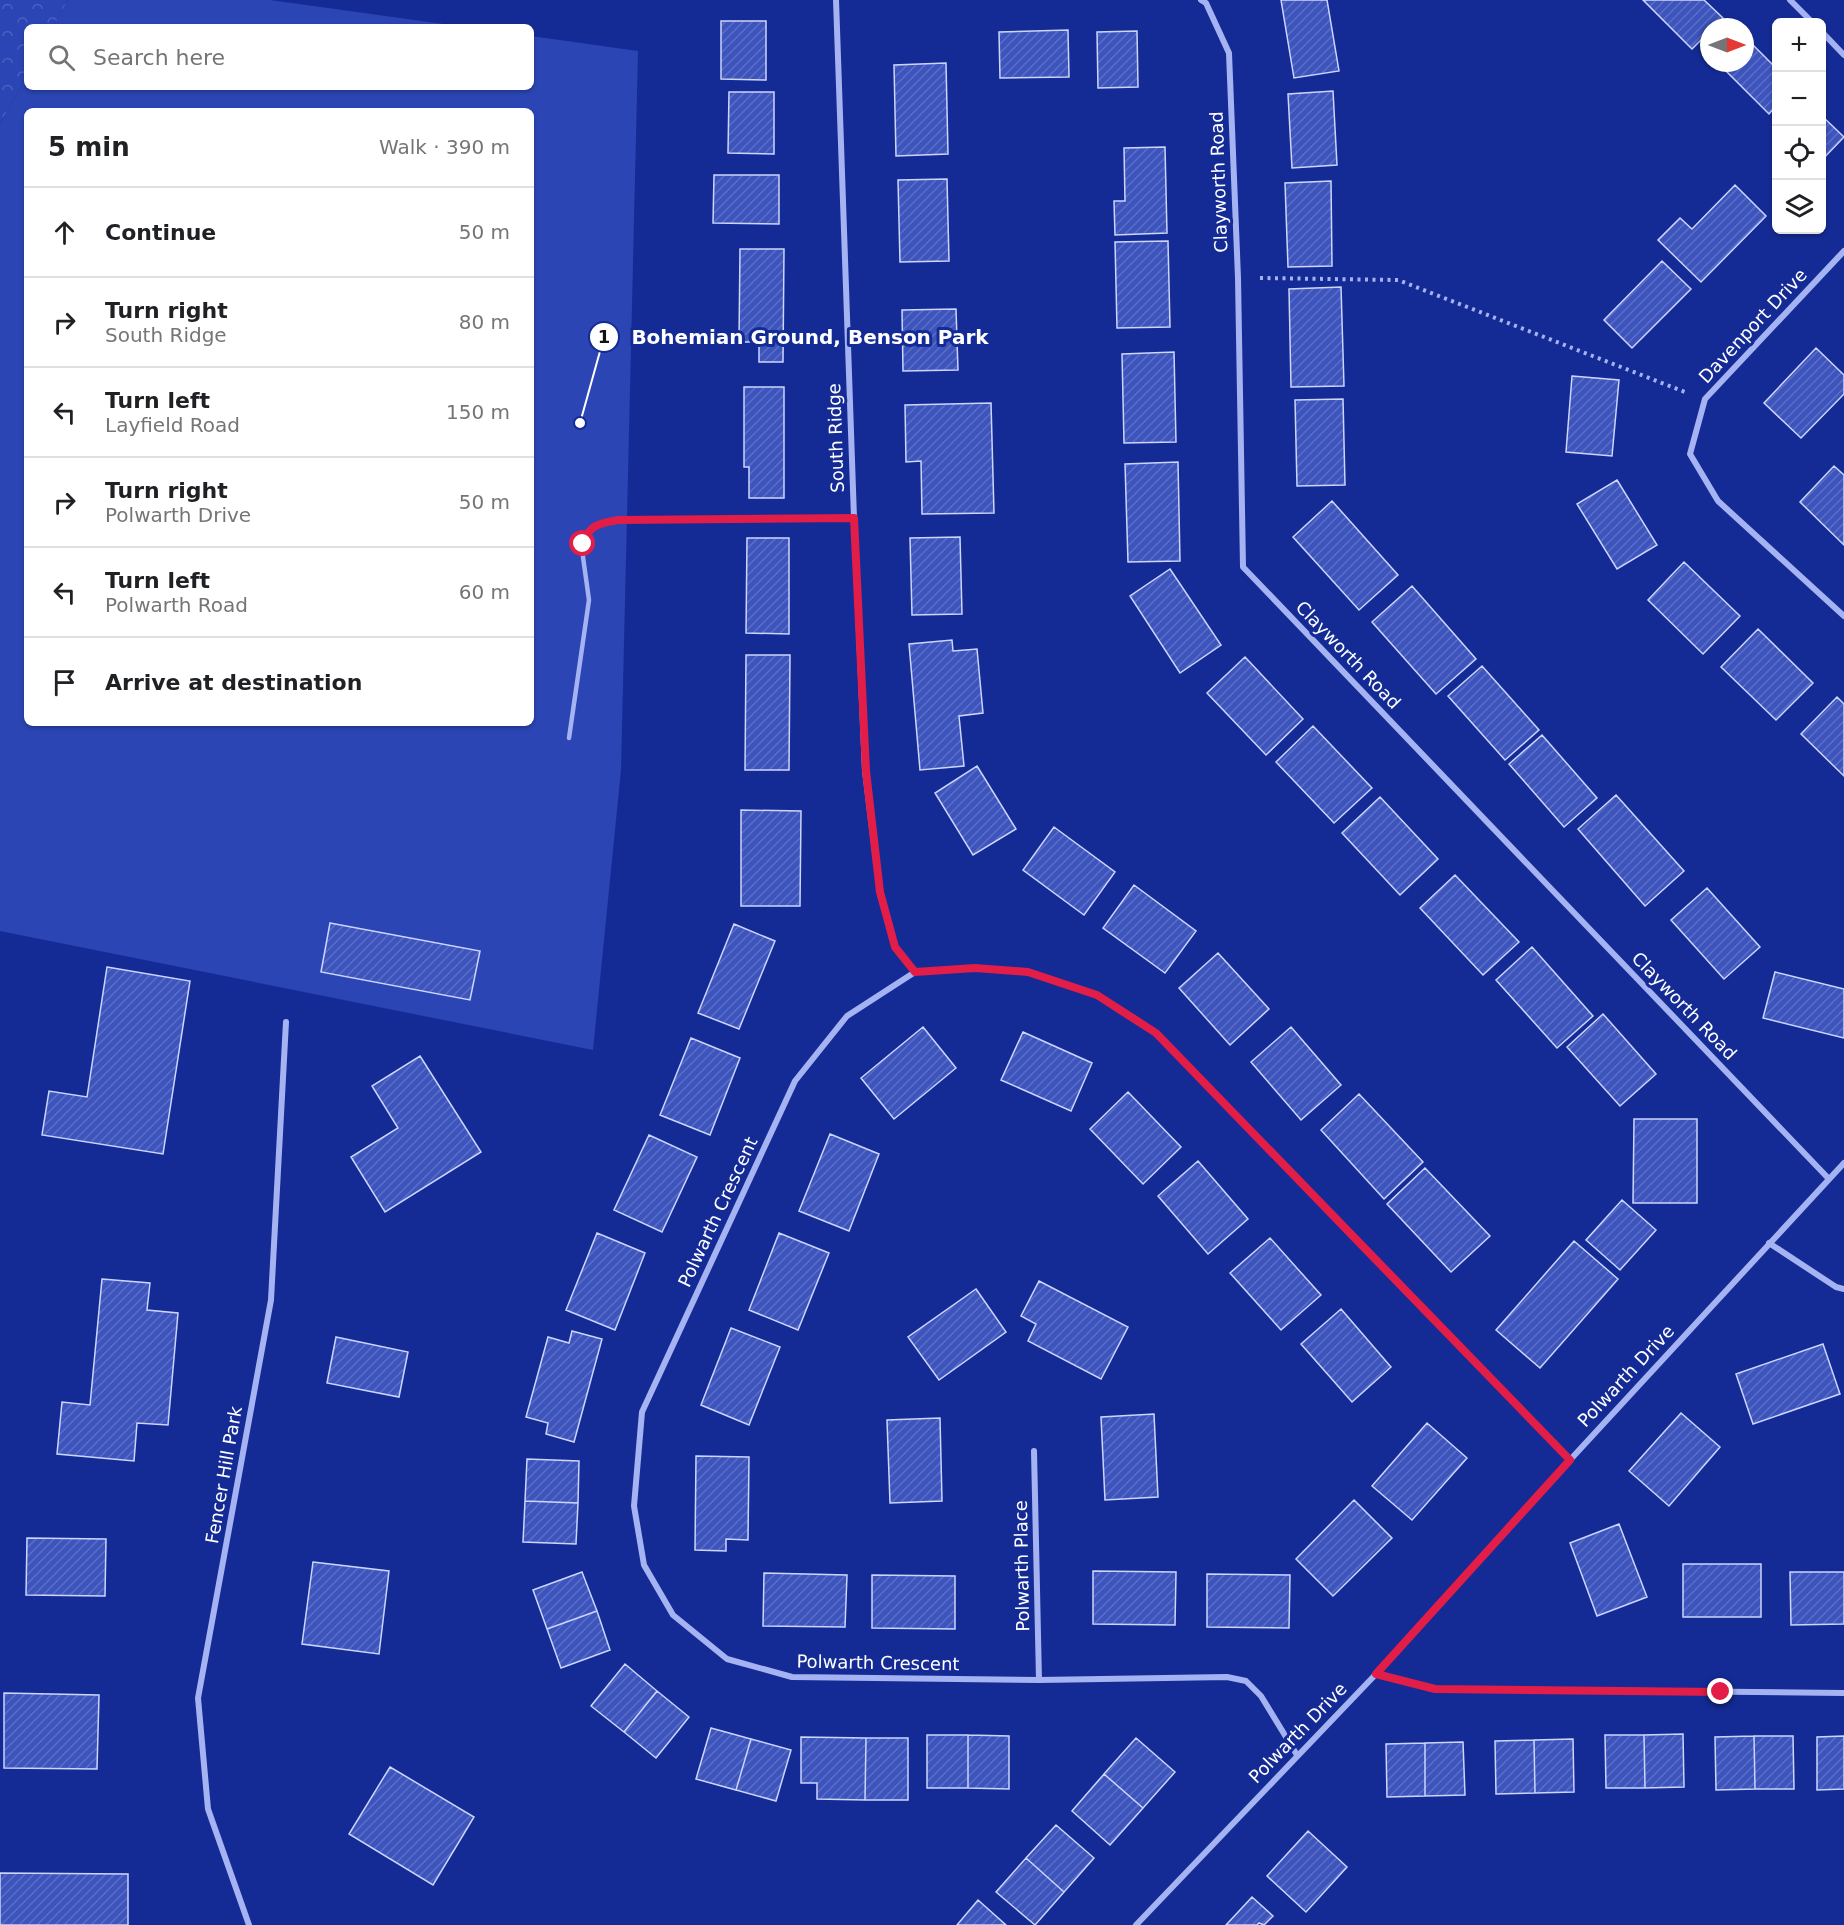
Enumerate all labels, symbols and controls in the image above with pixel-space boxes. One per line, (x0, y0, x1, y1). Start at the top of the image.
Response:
north arrow (1700, 18, 1754, 72)
map controls (1772, 18, 1826, 234)
button: + (1772, 18, 1826, 72)
search box (24, 24, 534, 90)
icon: search (45, 41, 78, 74)
text: Search here (93, 45, 225, 70)
button: − (1772, 72, 1826, 126)
street label: Clayworth Road (1206, 111, 1231, 253)
button: locate (1772, 126, 1826, 180)
text: 5 min (48, 132, 130, 162)
text: Walk · 390 m (379, 135, 510, 159)
button: layers (1772, 180, 1826, 234)
icon: ahead (48, 216, 81, 249)
text: Continue (105, 220, 216, 245)
text: 50 m (459, 220, 510, 244)
street label: Davenport Drive (1694, 264, 1811, 387)
text: Turn right (105, 298, 228, 323)
icon: right (48, 306, 81, 339)
text: 80 m (459, 310, 510, 334)
callout: Bohemian Ground, Benson Park (589, 318, 1000, 356)
text: South Ridge (105, 323, 227, 347)
text: Bohemian Ground, Benson Park (631, 325, 989, 349)
text: 1 (598, 326, 610, 347)
street label: South Ridge (823, 383, 848, 493)
text: Turn left (105, 388, 210, 413)
icon: left (48, 396, 81, 429)
text: 150 m (446, 400, 510, 424)
text: Layfield Road (105, 413, 240, 437)
text: Turn right (105, 478, 228, 503)
icon: right (48, 486, 81, 519)
text: 50 m (459, 490, 510, 514)
text: Polwarth Drive (105, 503, 251, 527)
route start (569, 530, 595, 556)
text: Turn left (105, 568, 210, 593)
icon: left (48, 576, 81, 609)
text: 60 m (459, 580, 510, 604)
text: Polwarth Road (105, 593, 248, 617)
street label: Clayworth Road (1292, 596, 1405, 713)
icon: arrive (48, 666, 81, 699)
text: Arrive at destination (105, 670, 362, 695)
street label: Clayworth Road (1628, 947, 1741, 1064)
street label: Polwarth Crescent (674, 1133, 762, 1290)
street label: Polwarth Drive (1573, 1320, 1678, 1431)
street label: Fencer Hill Park (201, 1404, 246, 1545)
street label: Polwarth Place (1010, 1500, 1033, 1632)
street label: Polwarth Crescent (796, 1651, 960, 1674)
street label: Polwarth Drive (1244, 1678, 1351, 1787)
route end (1707, 1678, 1733, 1704)

